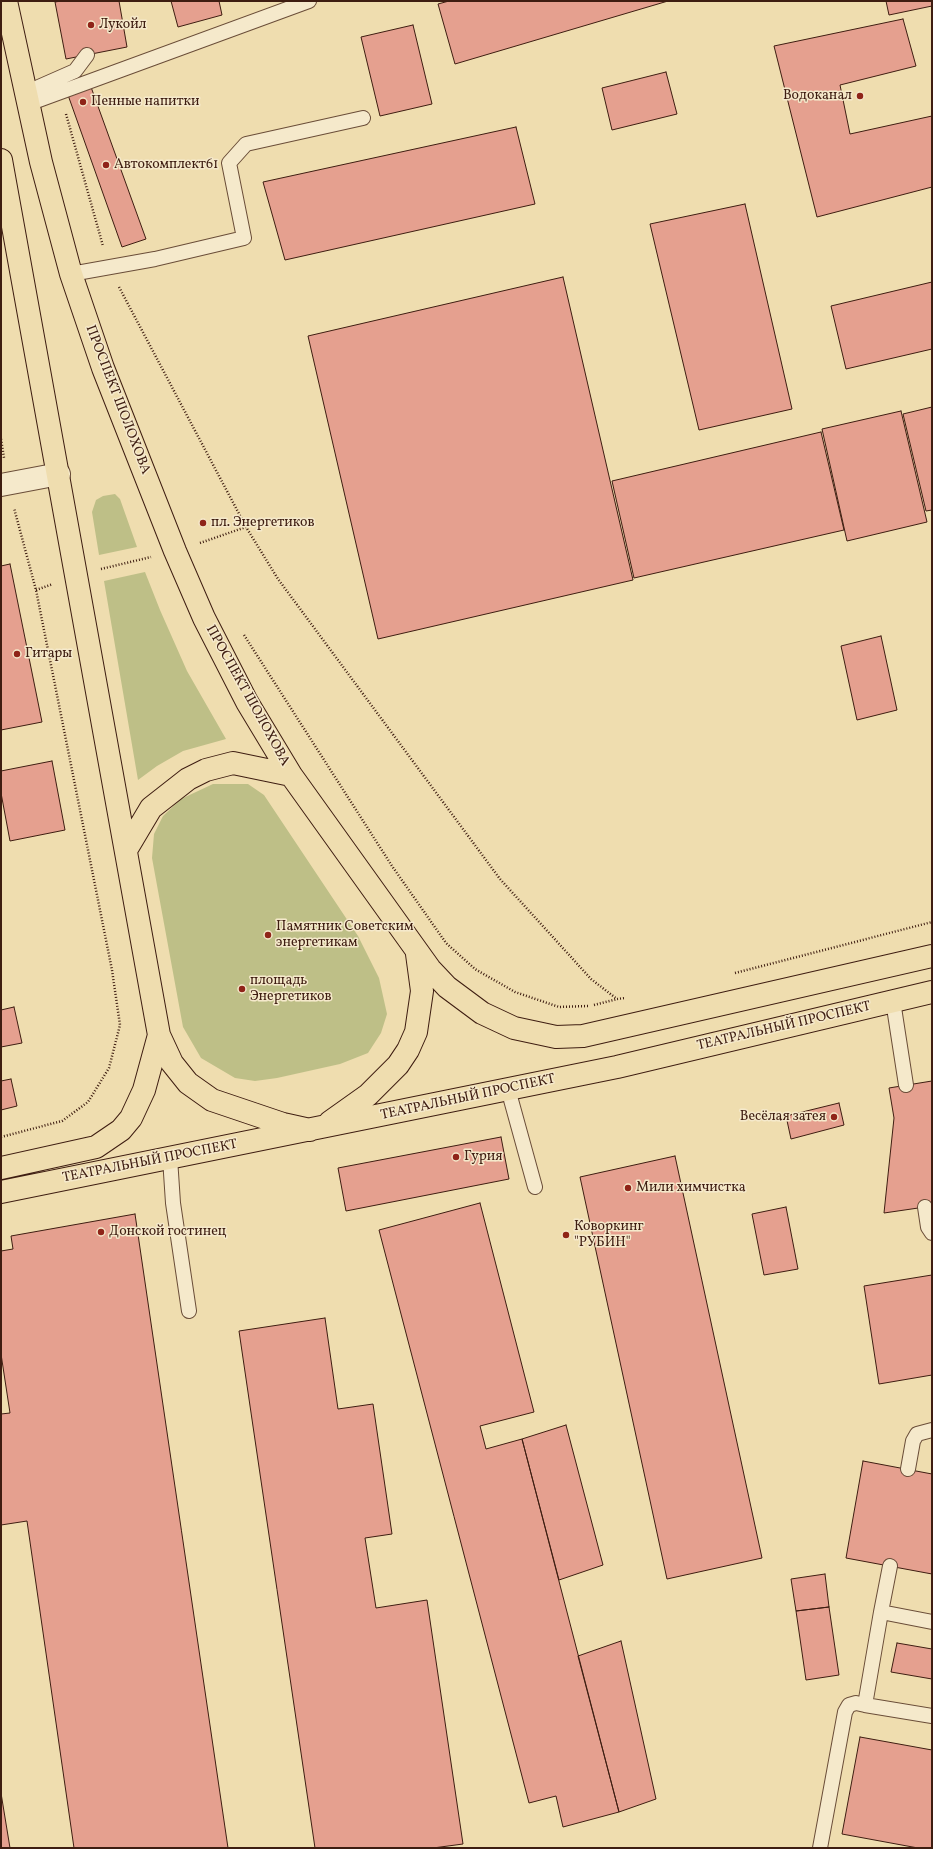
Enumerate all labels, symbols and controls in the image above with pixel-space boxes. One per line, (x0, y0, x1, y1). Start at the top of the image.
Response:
place label: Лукойл (99, 17, 146, 33)
marker: Лукойл (86, 20, 96, 30)
place label: Водоканал (783, 88, 852, 104)
marker: Водоканал (855, 91, 865, 101)
place label: Пенные напитки (91, 94, 199, 110)
marker: Пенные напитки (78, 97, 88, 107)
place label: Автокомплект61 (114, 157, 218, 173)
marker: Автокомплект61 (101, 160, 111, 170)
street label: ПРОСПЕКТ ШОЛОХОВА (81, 323, 153, 477)
place label: пл. Энергетиков (211, 515, 315, 531)
marker: пл. Энергетиков (198, 518, 208, 528)
street label: ПРОСПЕКТ ШОЛОХОВА (201, 623, 293, 769)
place label: Гитары (25, 646, 72, 662)
marker: Гитары (12, 649, 22, 659)
place label: Памятник Советским энергетикам (276, 919, 414, 952)
marker: Памятник Советским энергетикам (263, 930, 273, 940)
place label: площадь Энергетиков (250, 973, 332, 1006)
marker: площадь Энергетиков (237, 984, 247, 994)
street label: ТЕАТРАЛЬНЫЙ ПРОСПЕКТ (695, 999, 873, 1055)
street label: ТЕАТРАЛЬНЫЙ ПРОСПЕКТ (379, 1071, 557, 1125)
place label: Весёлая затея (740, 1109, 826, 1125)
marker: Весёлая затея (829, 1112, 839, 1122)
street label: ТЕАТРАЛЬНЫЙ ПРОСПЕКТ (61, 1137, 239, 1187)
place label: Гурия (464, 1149, 503, 1165)
marker: Гурия (451, 1152, 461, 1162)
place label: Мили химчистка (636, 1180, 746, 1196)
marker: Мили химчистка (623, 1183, 633, 1193)
place label: Коворкинг "РУБИН" (574, 1219, 644, 1252)
place label: Донской гостинец (109, 1224, 227, 1240)
marker: Донской гостинец (96, 1227, 106, 1237)
marker: Коворкинг "РУБИН" (561, 1230, 571, 1240)

